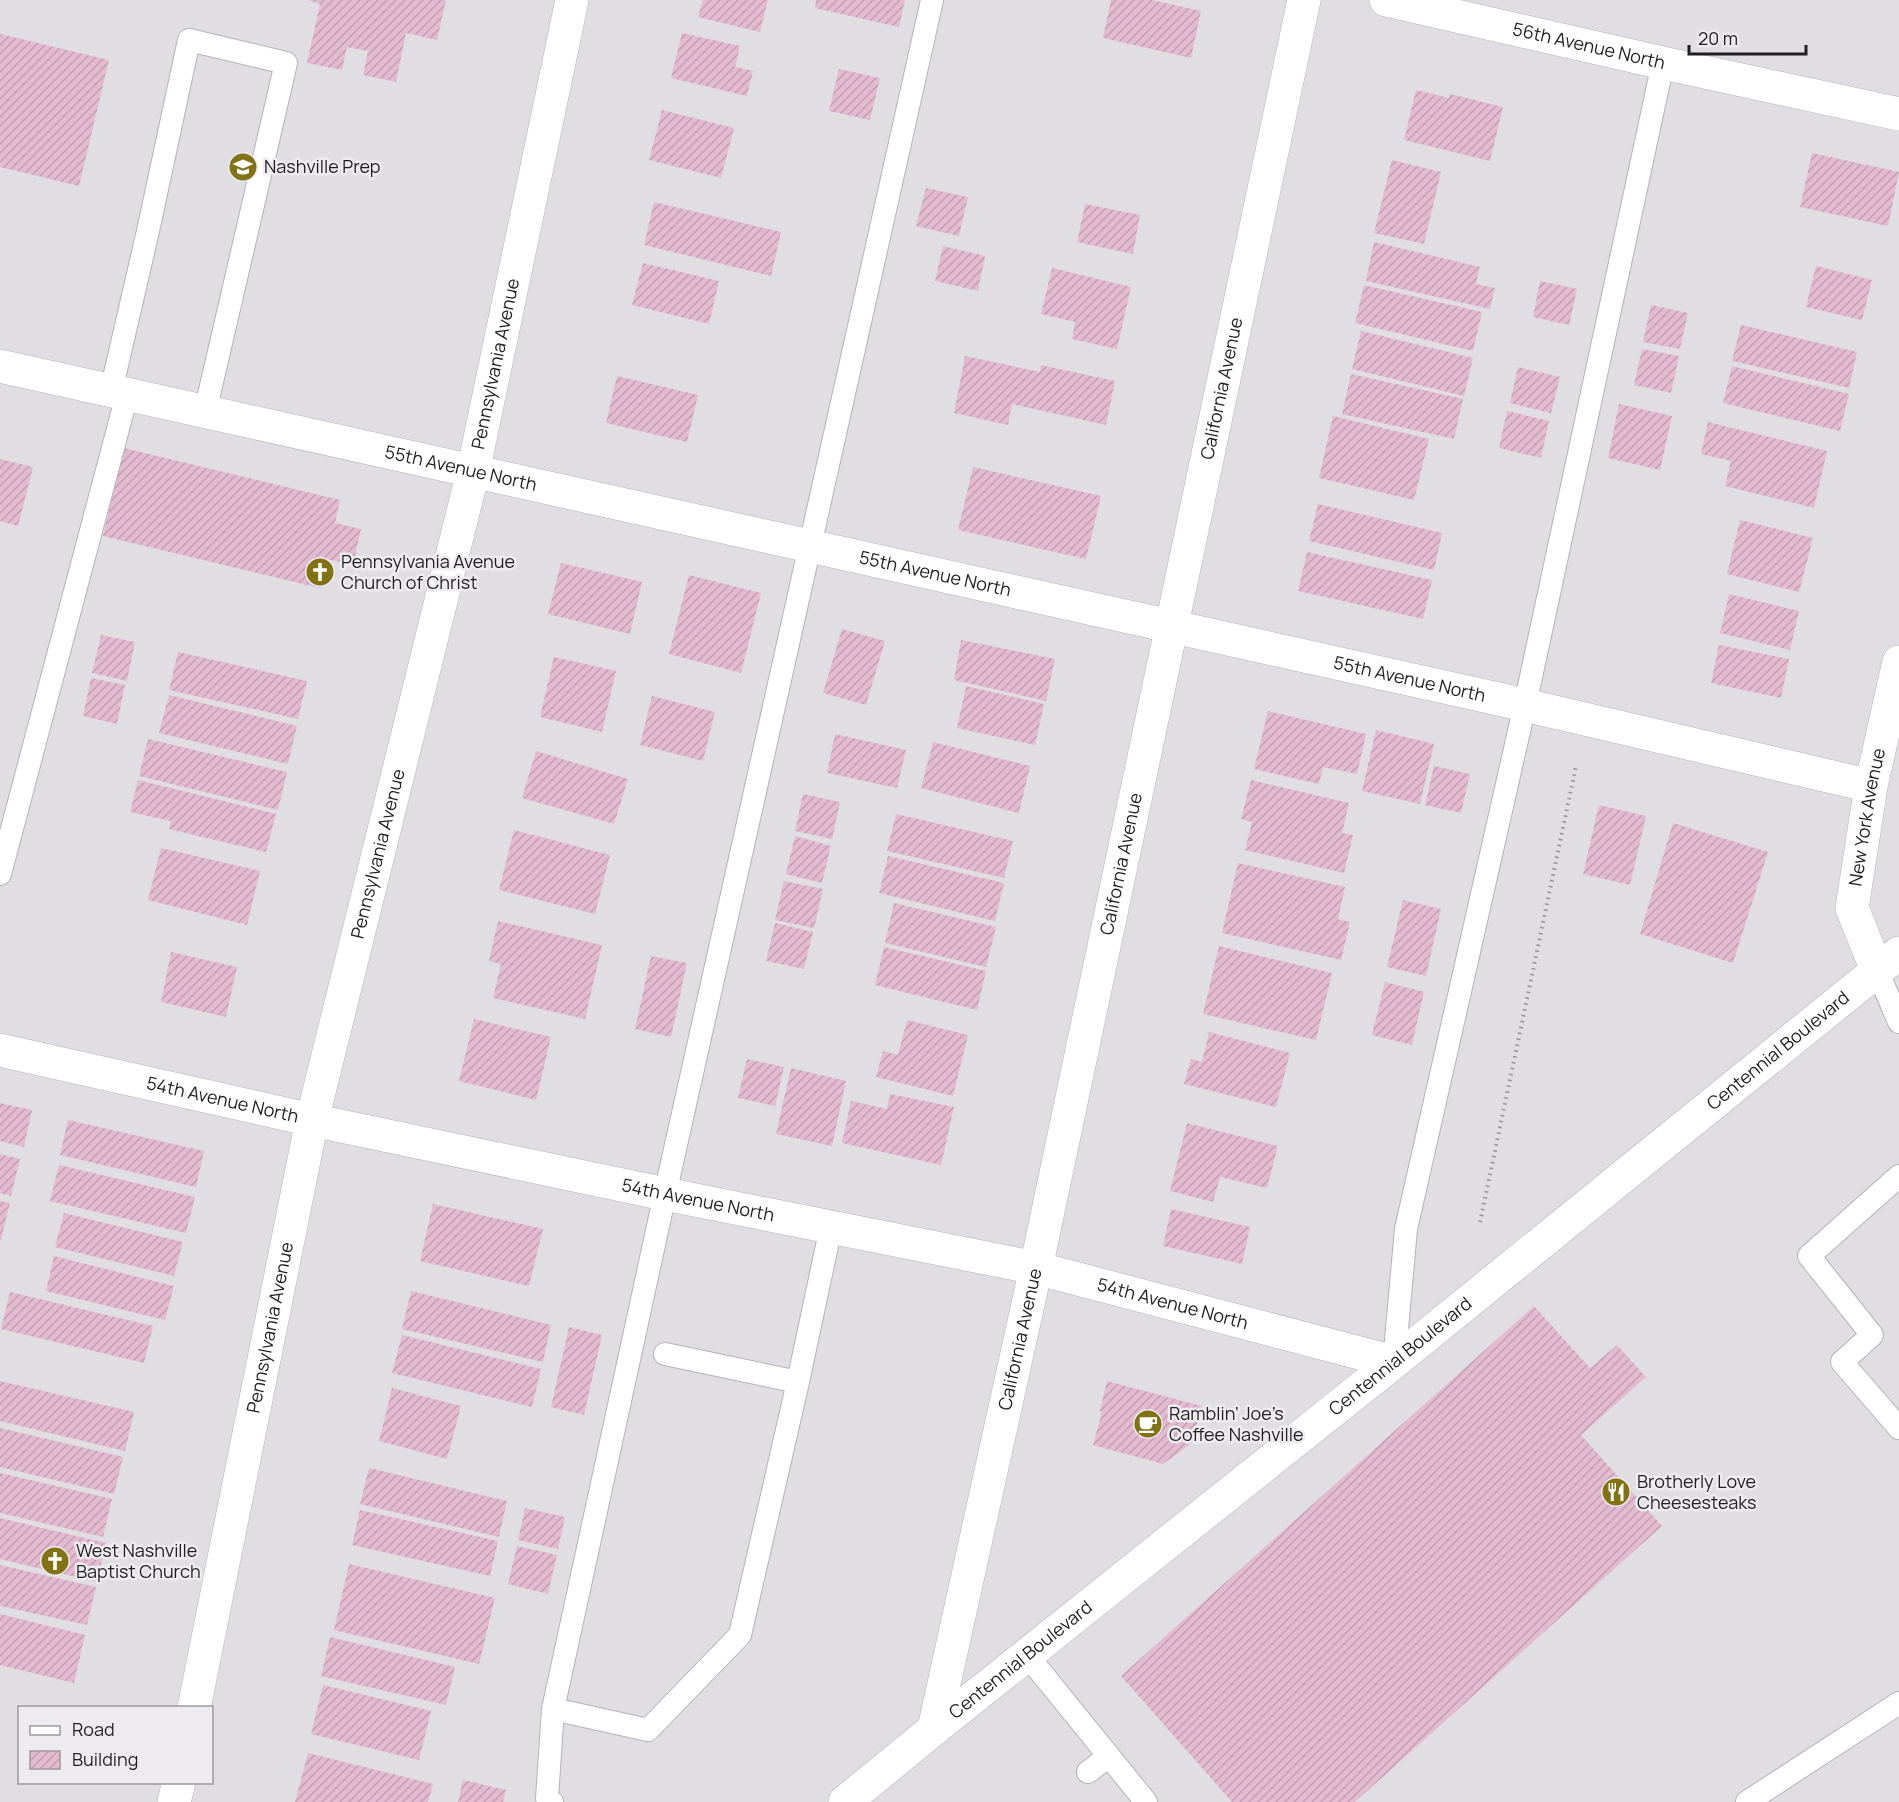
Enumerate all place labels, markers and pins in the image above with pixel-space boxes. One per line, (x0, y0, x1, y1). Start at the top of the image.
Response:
school or university icon: Nashville Prep (227, 151, 259, 183)
place label: Nashville Prep (264, 154, 380, 178)
place label: Pennsylvania Avenue Church of Christ (341, 549, 515, 594)
church icon: Pennsylvania Avenue Church of Christ (304, 556, 336, 588)
place label: Ramblin’ Joe’s Coffee Nashville (1169, 1401, 1303, 1446)
cafe icon: Ramblin’ Joe’s Coffee Nashville (1132, 1408, 1164, 1440)
place label: Brotherly Love Cheesesteaks (1637, 1469, 1756, 1514)
restaurant icon: Brotherly Love Cheesesteaks (1600, 1476, 1632, 1508)
place label: West Nashville Baptist Church (76, 1538, 201, 1583)
church icon: West Nashville Baptist Church (39, 1545, 71, 1577)

